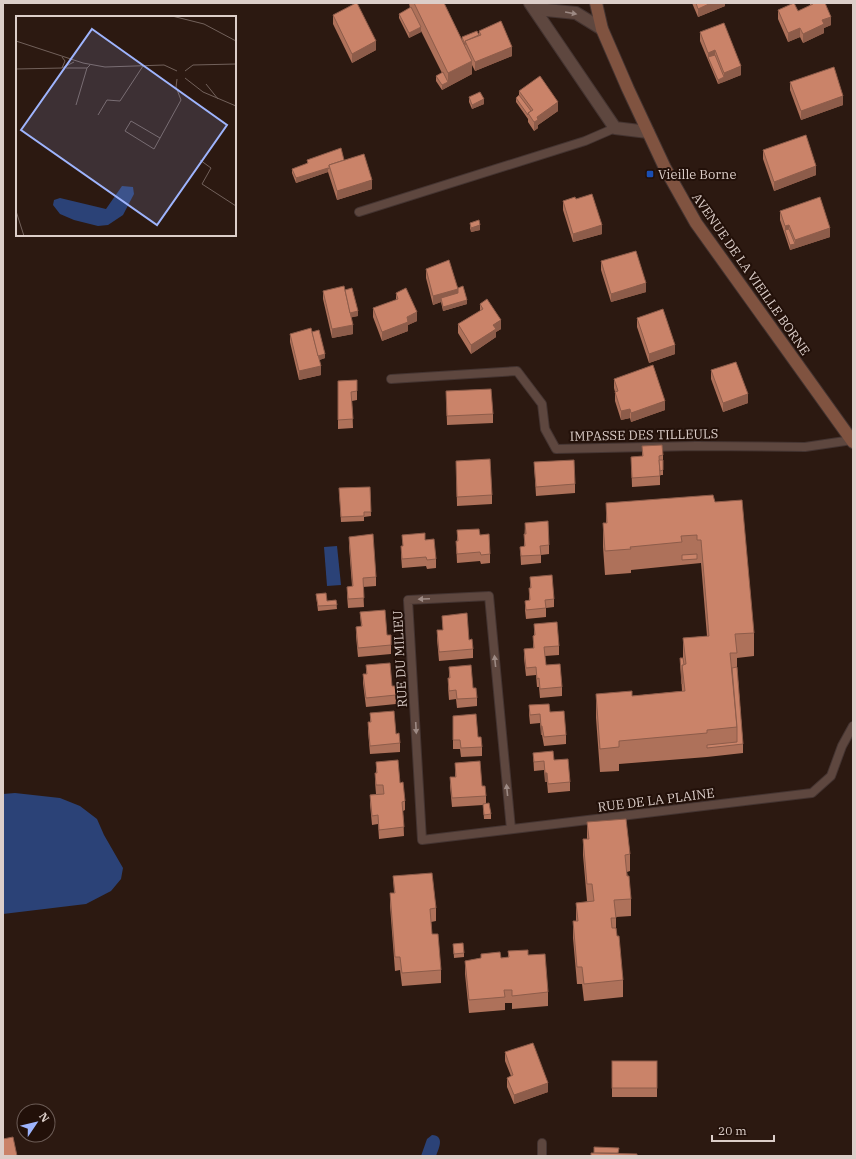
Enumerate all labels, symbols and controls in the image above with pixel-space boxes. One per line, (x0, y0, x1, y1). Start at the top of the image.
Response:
one-way arrow (565, 10, 577, 16)
inset map (16, 16, 236, 236)
place label: Vieille Borne (658, 166, 736, 183)
marker: Vieille Borne (645, 169, 655, 179)
street label: AVENUE DE LA VIEILLE BORNE (688, 189, 814, 359)
street label: IMPASSE DES TILLEULS (570, 425, 718, 445)
one-way arrow (418, 596, 430, 603)
street label: RUE DU MILIEU (389, 610, 411, 708)
one-way arrow (492, 655, 498, 667)
one-way arrow (412, 722, 419, 734)
one-way arrow (504, 784, 511, 796)
street label: RUE DE LA PLAINE (597, 784, 715, 816)
north arrow (16, 1103, 56, 1143)
text: N (36, 1110, 53, 1125)
scale bar (712, 1117, 774, 1143)
text: 20 m (718, 1123, 747, 1138)

